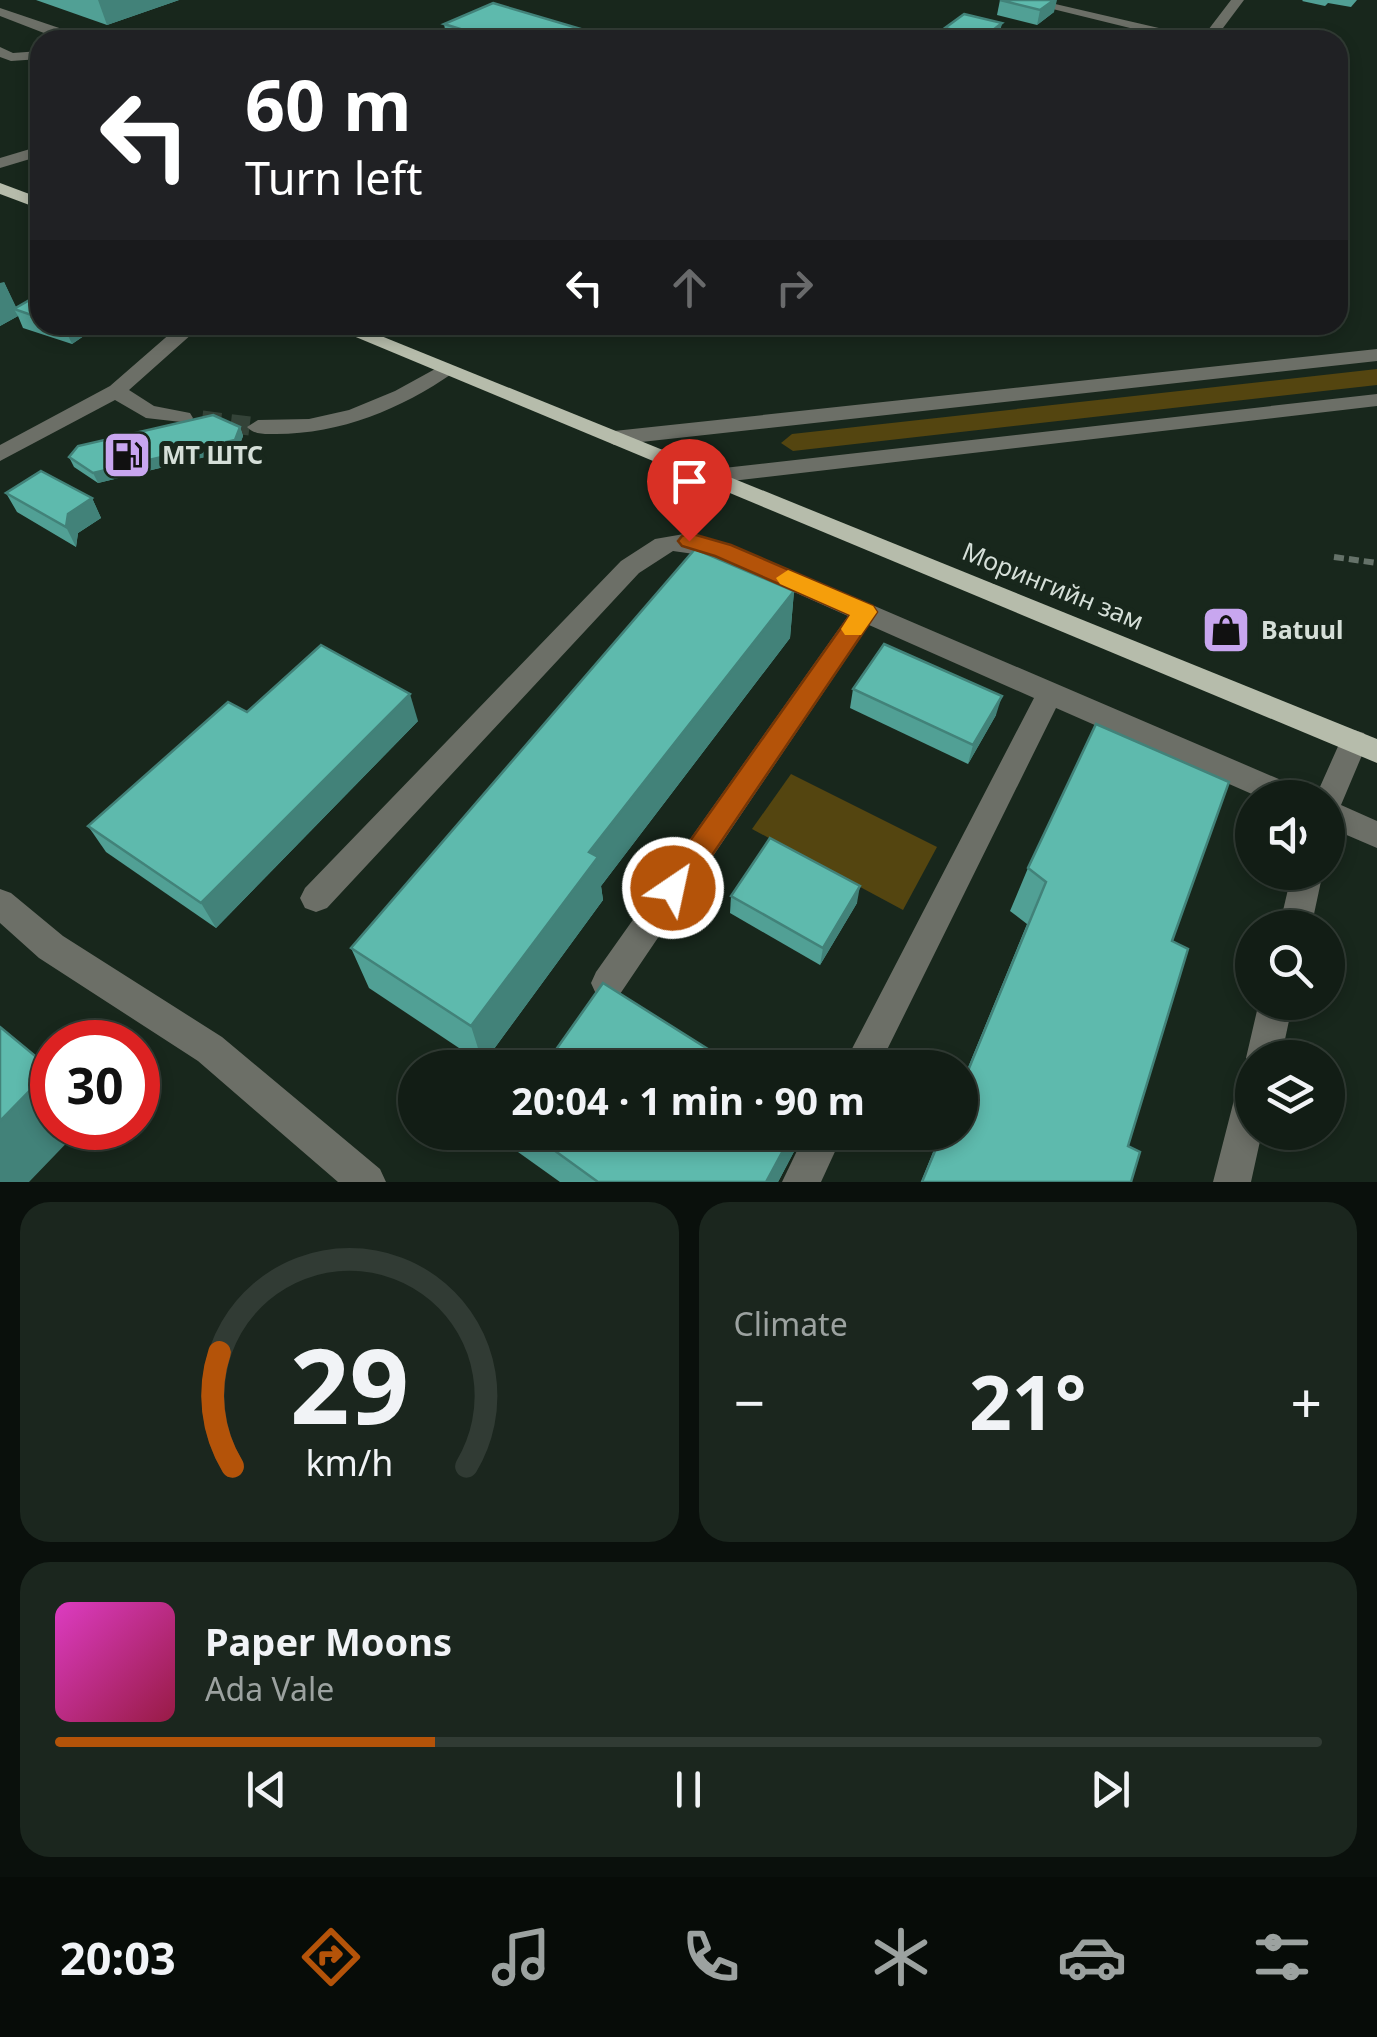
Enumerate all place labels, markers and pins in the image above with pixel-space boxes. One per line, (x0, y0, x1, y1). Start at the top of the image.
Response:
fuel station icon: MT ШТС (101, 429, 153, 481)
place label: MT ШТС (162, 437, 263, 471)
pin (647, 439, 732, 542)
shop icon: Batuul (1200, 604, 1252, 656)
place label: Batuul (1261, 612, 1343, 646)

